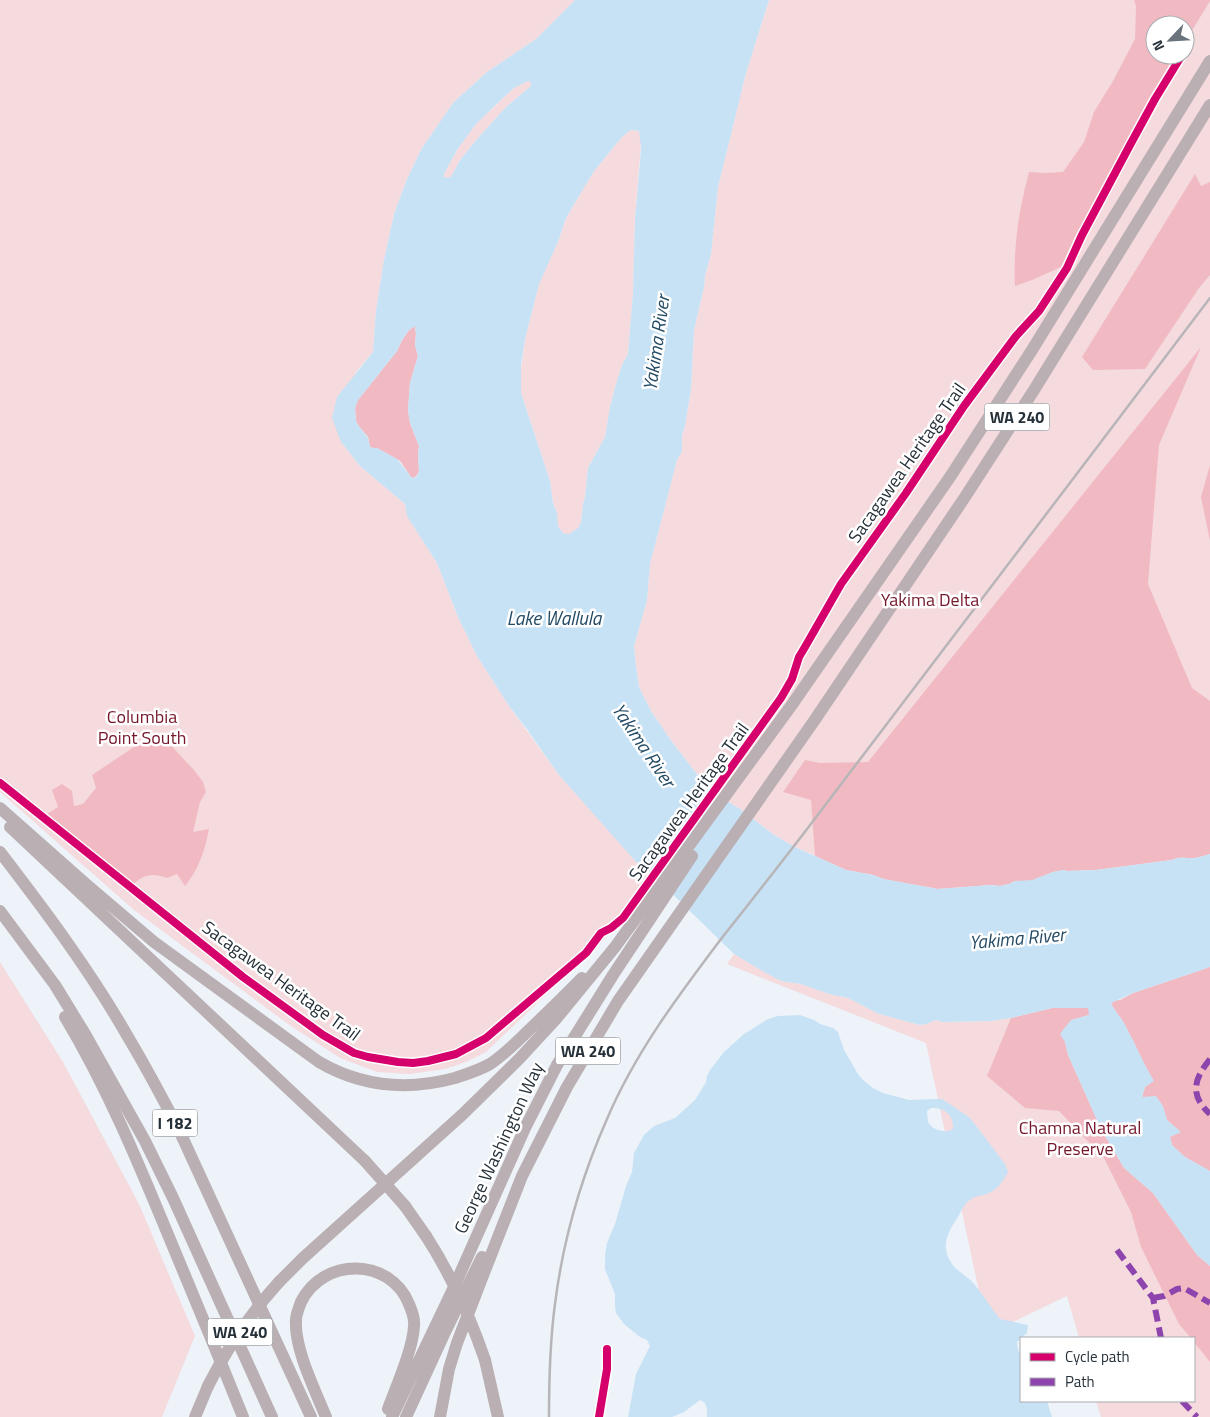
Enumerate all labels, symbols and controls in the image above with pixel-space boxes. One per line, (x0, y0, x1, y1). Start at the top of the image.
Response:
north arrow (1145, 15, 1195, 65)
text: N (1146, 37, 1169, 55)
water label: Yakima River (634, 291, 677, 393)
street label: Sacagawea Heritage Trail (841, 377, 972, 548)
road number: WA 240 (984, 404, 1050, 431)
park label: Yakima Delta (881, 586, 979, 613)
water label: Lake Wallula (507, 603, 603, 632)
water label: Yakima River (605, 697, 684, 794)
park label: Columbia Point South (98, 703, 186, 751)
street label: Sacagawea Heritage Trail (622, 717, 755, 886)
street label: Sacagawea Heritage Trail (197, 914, 366, 1047)
water label: Yakima River (968, 919, 1068, 956)
road number: WA 240 (556, 1038, 620, 1064)
street label: George Washington Way (447, 1057, 550, 1238)
road number: I 182 (152, 1110, 198, 1136)
park label: Chamna Natural Preserve (1019, 1114, 1141, 1162)
road number: WA 240 (208, 1318, 272, 1345)
legend (1020, 1337, 1195, 1402)
text: Cycle path (1065, 1345, 1130, 1368)
text: Path (1065, 1370, 1095, 1393)

